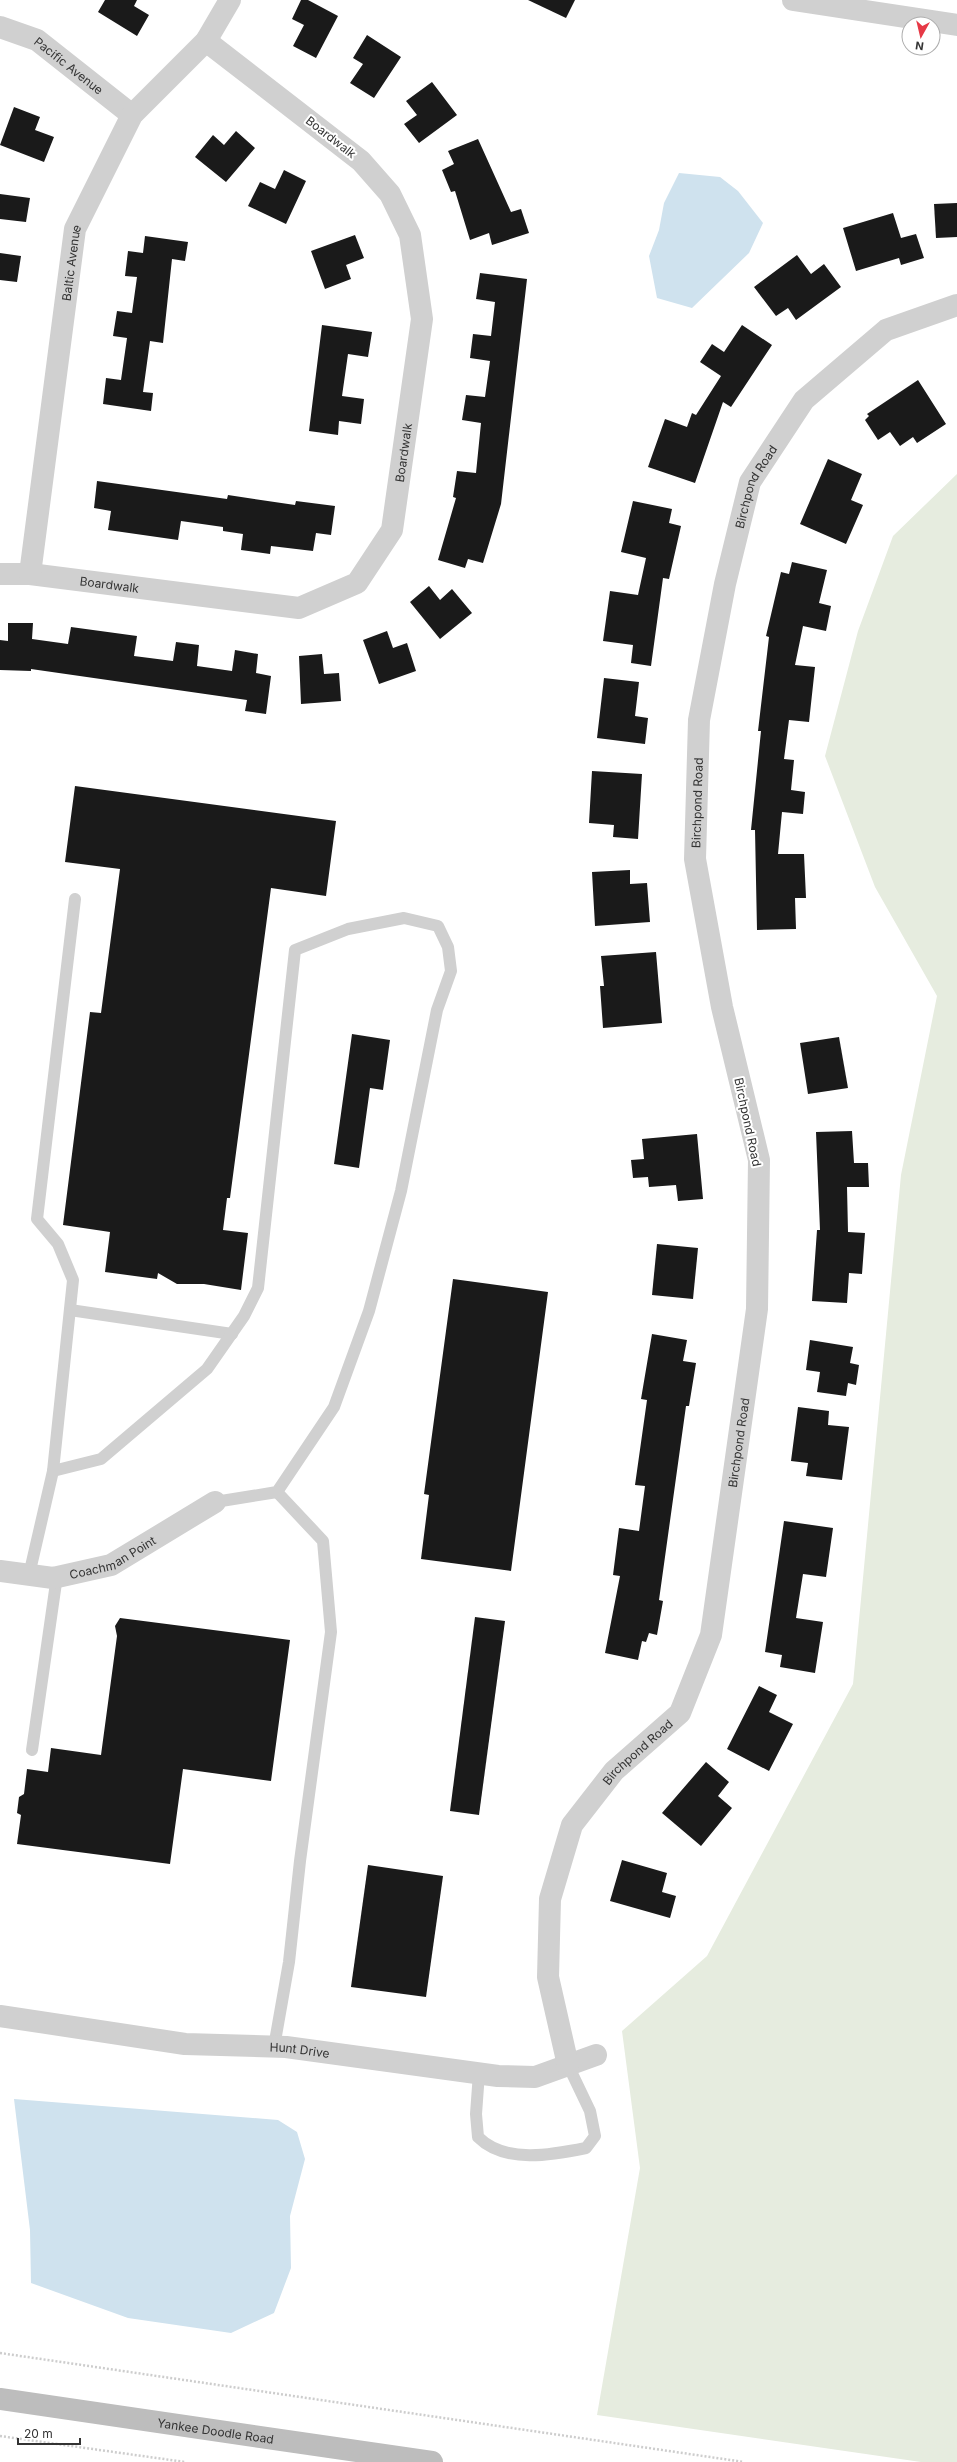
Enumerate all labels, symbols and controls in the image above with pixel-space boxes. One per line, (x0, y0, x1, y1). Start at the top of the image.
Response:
north arrow (901, 16, 941, 56)
street label: Pacific Avenue (31, 33, 107, 97)
text: N (914, 38, 925, 53)
street label: Boardwalk (303, 113, 359, 162)
street label: Baltic Avenue (58, 222, 84, 302)
street label: Boardwalk (391, 422, 415, 483)
street label: Birchpond Road (731, 442, 780, 530)
street label: Boardwalk (79, 573, 140, 595)
street label: Birchpond Road (688, 757, 705, 848)
street label: Birchpond Road (731, 1076, 765, 1168)
street label: Birchpond Road (724, 1397, 752, 1488)
street label: Coachman Point (68, 1532, 158, 1582)
street label: Birchpond Road (599, 1716, 676, 1788)
street label: Hunt Drive (270, 2039, 331, 2060)
street label: Yankee Doodle Road (156, 2415, 275, 2446)
scale bar (18, 2420, 80, 2446)
text: 20 m (24, 2426, 53, 2441)

